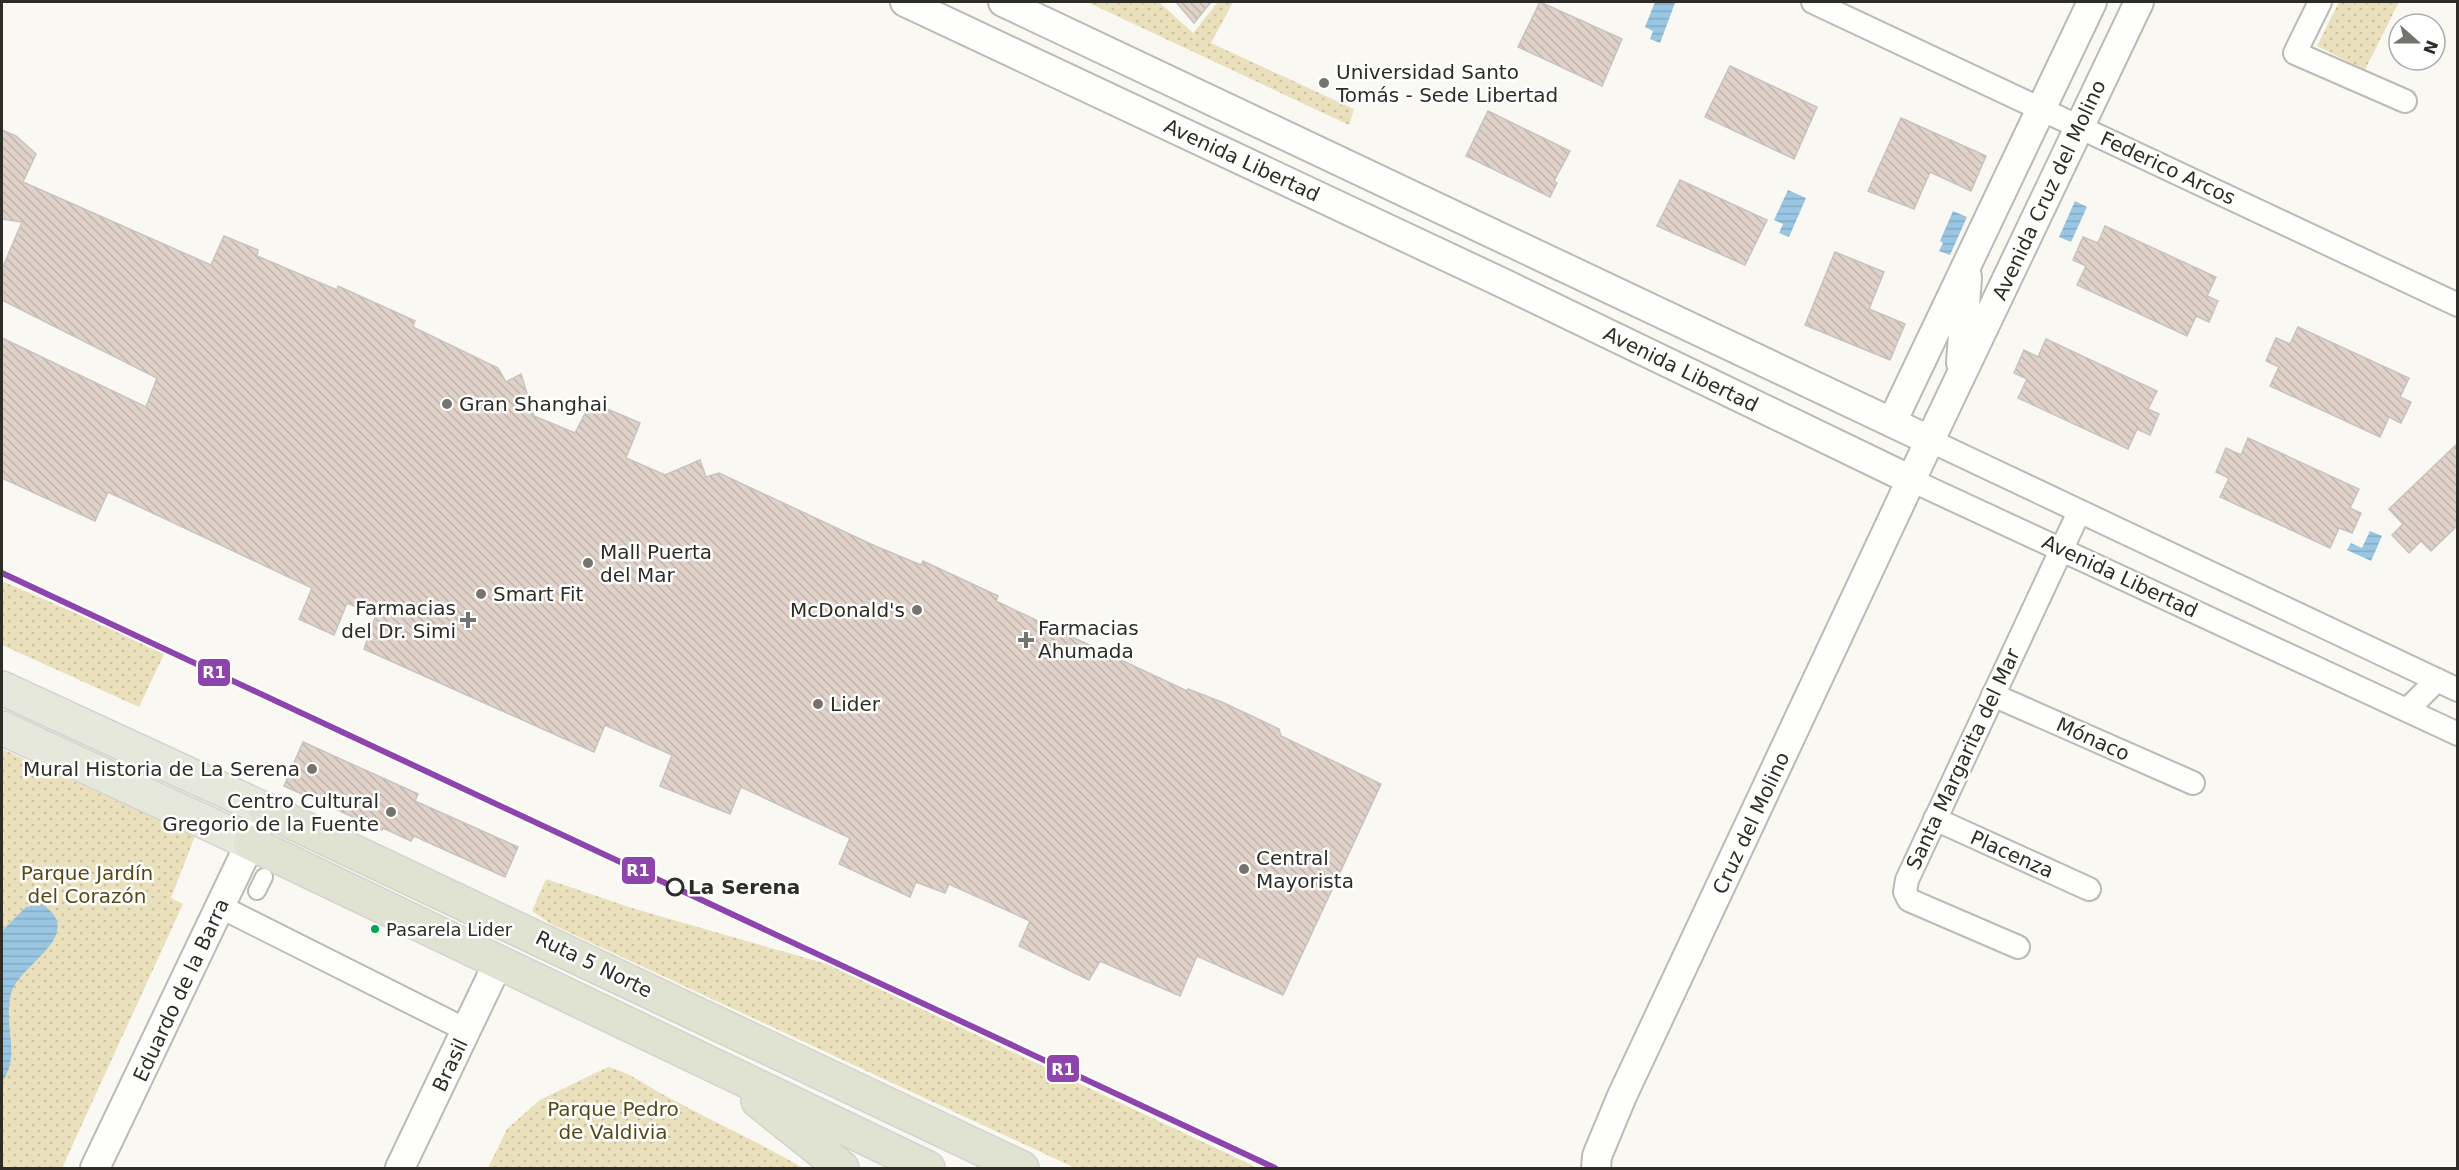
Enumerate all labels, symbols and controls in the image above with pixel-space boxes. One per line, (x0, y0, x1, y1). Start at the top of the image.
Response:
north arrow (2387, 12, 2447, 72)
text: N (2419, 38, 2442, 57)
place label: Universidad Santo Tomás - Sede Libertad (1335, 60, 1558, 107)
marker: Universidad Santo Tomás - Sede Libertad (1317, 76, 1331, 90)
street label: Avenida Cruz del Molino (1987, 76, 2111, 304)
street label: Avenida Libertad (1160, 113, 1324, 207)
street label: Federico Arcos (2097, 126, 2239, 210)
street label: Avenida Libertad (1600, 321, 1762, 417)
place label: Gran Shanghai (459, 392, 608, 416)
marker: Gran Shanghai (440, 397, 454, 411)
street label: Avenida Libertad (2038, 529, 2202, 623)
place label: Mall Puerta del Mar (600, 540, 712, 587)
marker: Mall Puerta del Mar (581, 556, 595, 570)
place label: Smart Fit (493, 582, 583, 606)
marker: Smart Fit (474, 587, 488, 601)
place label: Farmacias del Dr. Simi (341, 596, 456, 643)
place label: McDonald's (790, 598, 905, 622)
marker: McDonald's (910, 603, 924, 617)
marker: Farmacias del Dr. Simi (461, 613, 475, 627)
place label: Farmacias Ahumada (1038, 616, 1139, 663)
marker: Farmacias Ahumada (1019, 633, 1033, 647)
street label: Santa Margarita del Mar (1901, 644, 2025, 873)
line badge: R1 (197, 658, 231, 687)
text: R1 (202, 663, 226, 682)
place label: Lider (830, 692, 881, 716)
marker: Lider (811, 697, 825, 711)
street label: Mónaco (2053, 712, 2133, 766)
street label: Cruz del Molino (1708, 748, 1794, 898)
place label: Mural Historia de La Serena (23, 757, 300, 781)
marker: Mural Historia de La Serena (305, 762, 319, 776)
place label: Centro Cultural Gregorio de la Fuente (162, 789, 379, 836)
marker: Centro Cultural Gregorio de la Fuente (384, 805, 398, 819)
street label: Placenza (1967, 825, 2057, 883)
place label: Central Mayorista (1256, 846, 1354, 893)
line badge: R1 (621, 856, 656, 885)
park label: Parque Jardín del Corazón (21, 861, 153, 908)
text: R1 (626, 861, 650, 880)
marker: Central Mayorista (1237, 862, 1251, 876)
place label: La Serena (688, 875, 800, 899)
marker: La Serena (666, 878, 684, 896)
street label: Eduardo de la Barra (128, 895, 234, 1085)
place label: Pasarela Lider (386, 919, 513, 940)
marker: Pasarela Lider (369, 923, 381, 935)
street label: Ruta 5 Norte (532, 925, 656, 1003)
street label: Brasil (427, 1035, 473, 1095)
line badge: R1 (1046, 1054, 1080, 1083)
text: R1 (1051, 1060, 1075, 1079)
park label: Parque Pedro de Valdivia (547, 1097, 679, 1144)

